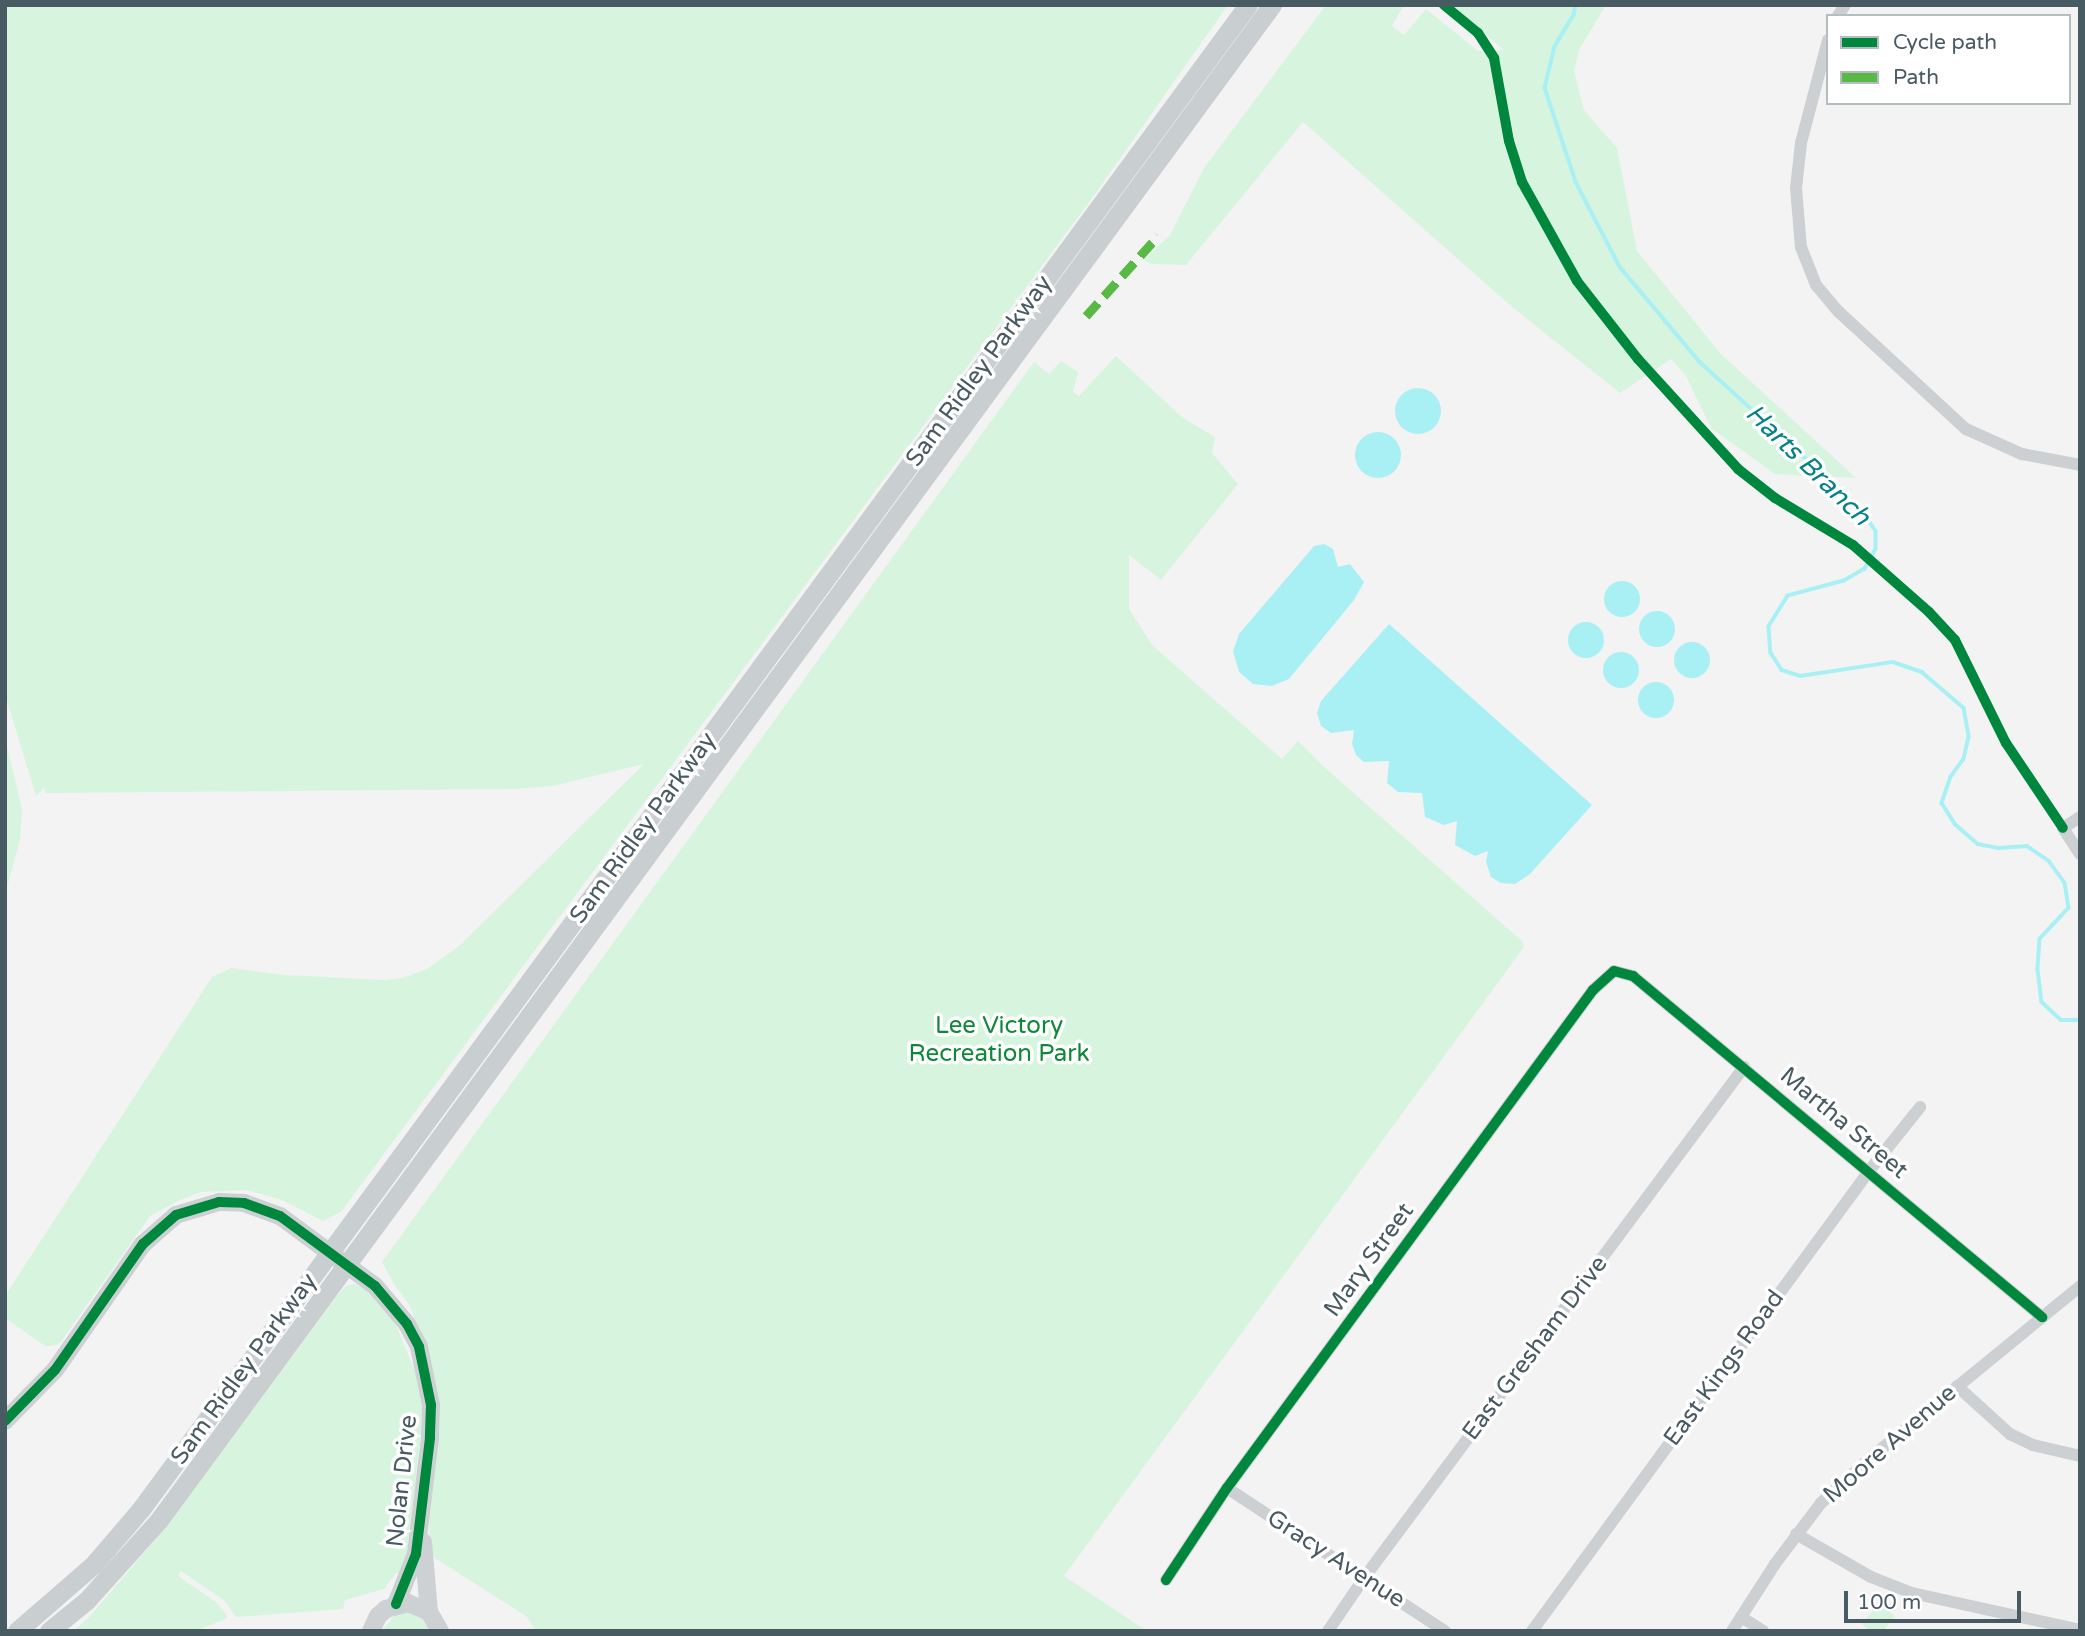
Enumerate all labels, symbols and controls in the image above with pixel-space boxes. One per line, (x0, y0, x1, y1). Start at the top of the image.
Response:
legend (1826, 14, 2071, 105)
text: Cycle path (1893, 30, 1997, 55)
text: Path (1893, 65, 1939, 90)
street label: Sam Ridley Parkway (900, 270, 1058, 472)
water label: Harts Branch (1739, 398, 1877, 532)
street label: Sam Ridley Parkway (564, 727, 722, 929)
park label: Lee Victory Recreation Park (909, 1012, 1089, 1068)
street label: Martha Street (1774, 1061, 1914, 1185)
street label: Mary Street (1318, 1198, 1420, 1322)
street label: East Gresham Drive (1456, 1250, 1614, 1446)
street label: Sam Ridley Parkway (165, 1268, 323, 1470)
street label: East Kings Road (1658, 1285, 1790, 1451)
street label: Moore Avenue (1818, 1378, 1962, 1510)
street label: Nolan Drive (381, 1413, 423, 1549)
street label: Gracy Avenue (1262, 1504, 1410, 1614)
scale bar (1847, 1576, 2024, 1620)
text: 100 m (1857, 1590, 1921, 1615)

